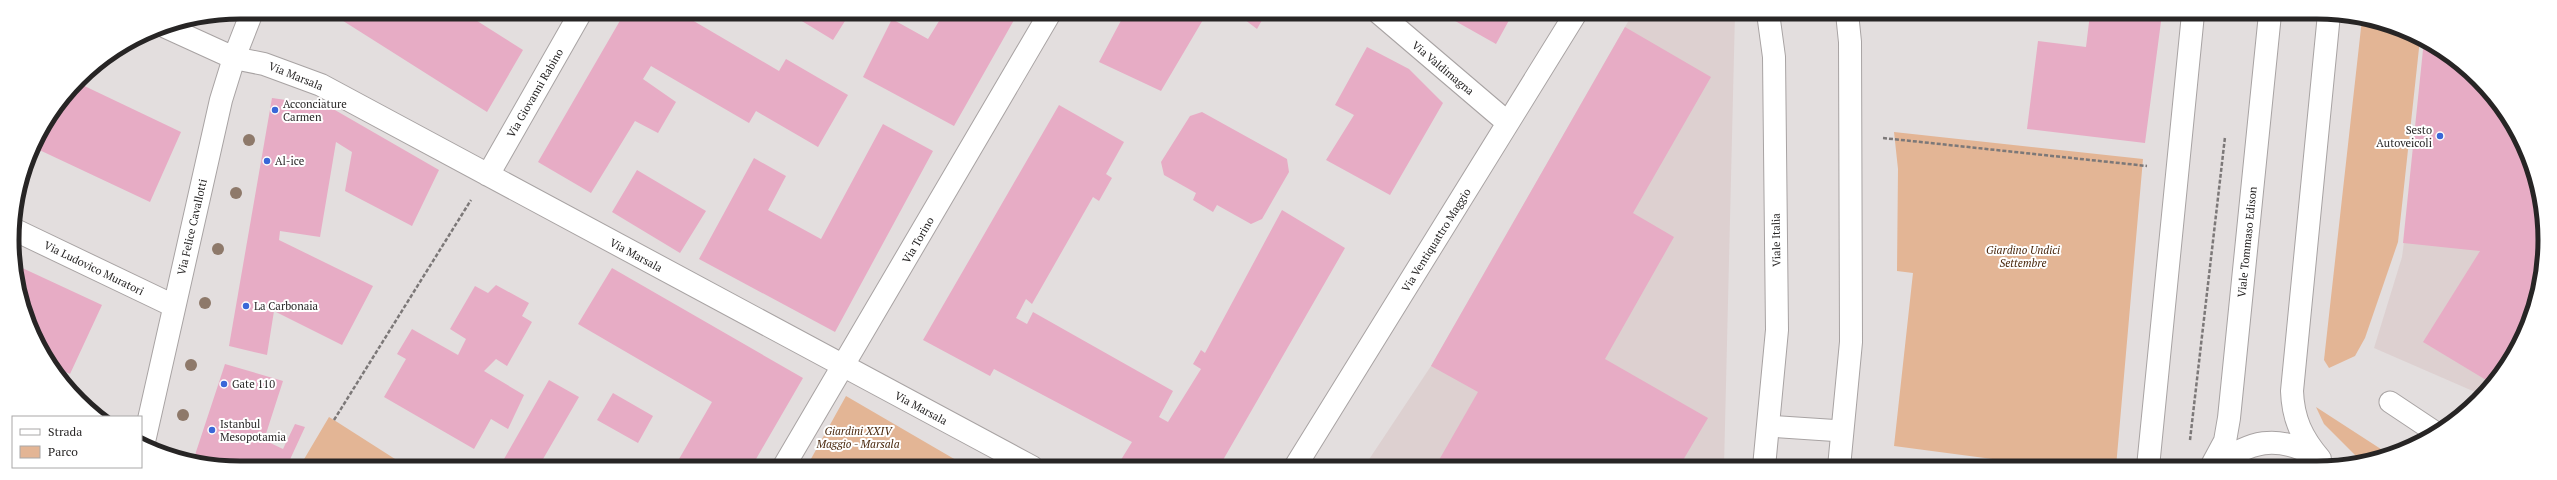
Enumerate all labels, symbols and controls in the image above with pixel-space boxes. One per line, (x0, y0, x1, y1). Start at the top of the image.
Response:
street label: Via Valdimagna (1409, 38, 1477, 98)
street label: Via Giovanni Rabino (504, 46, 566, 140)
street label: Via Marsala (267, 59, 326, 93)
place label: Acconciature Carmen (283, 97, 347, 124)
marker: Acconciature Carmen (270, 105, 280, 115)
place label: Sesto Autoveicoli (2376, 123, 2432, 150)
marker: Sesto Autoveicoli (2435, 131, 2445, 141)
place label: Al-ice (275, 154, 305, 168)
marker: Al-ice (262, 156, 272, 166)
street label: Via Felice Cavallotti (174, 178, 210, 276)
street label: Via Ventiquattro Maggio (1398, 185, 1474, 295)
street label: Viale Tommaso Edison (2234, 185, 2260, 298)
street label: Viale Italia (1769, 213, 1783, 267)
street label: Via Torino (899, 214, 937, 266)
street label: Via Marsala (607, 235, 665, 275)
street label: Via Ludovico Muratori (42, 238, 146, 298)
park label: Giardino Undici Settembre (1986, 243, 2060, 270)
place label: La Carbonaia (254, 299, 319, 313)
marker: La Carbonaia (241, 301, 251, 311)
place label: Gate 110 (232, 377, 275, 391)
marker: Gate 110 (219, 379, 229, 389)
street label: Via Marsala (892, 388, 950, 428)
legend (12, 416, 142, 468)
place label: Istanbul Mesopotamia (220, 417, 287, 444)
text: Strada (48, 424, 82, 439)
park label: Giardini XXIV Maggio - Marsala (815, 424, 900, 451)
marker: Istanbul Mesopotamia (207, 425, 217, 435)
text: Parco (48, 444, 78, 459)

